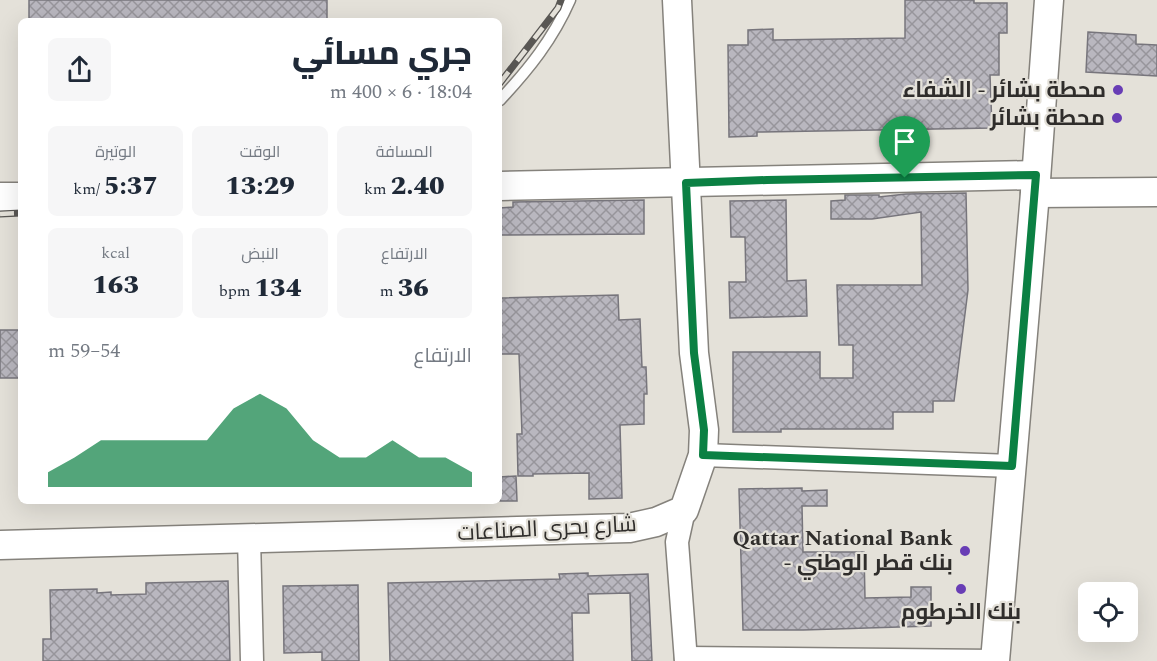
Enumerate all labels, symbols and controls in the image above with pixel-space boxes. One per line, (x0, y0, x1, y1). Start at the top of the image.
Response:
text: جري مسائي (292, 29, 472, 79)
button: share (48, 38, 111, 101)
place label: محطة بشائر - الشفاء (903, 74, 1106, 107)
text: 18:04 · 6 × 400 m (330, 77, 472, 107)
marker: محطة بشائر - الشفاء (1111, 83, 1125, 97)
place label: محطة بشائر (989, 102, 1105, 135)
marker: محطة بشائر (1110, 111, 1124, 125)
pin (879, 116, 930, 178)
icon: arrive (888, 125, 921, 158)
text: الوتيرة (95, 140, 136, 164)
text: الوقت (240, 140, 280, 164)
text: المسافة (376, 140, 433, 164)
text: 5:37 (104, 166, 158, 206)
text: 13:29 (225, 166, 295, 206)
text: 2.40 (391, 166, 445, 206)
text: /km (73, 177, 104, 201)
text: km (364, 177, 391, 201)
text: kcal (101, 241, 130, 265)
text: النبض (241, 242, 279, 266)
text: الارتفاع (381, 242, 428, 266)
text: 163 (92, 265, 139, 305)
text: 134 (255, 268, 301, 308)
text: 36 (398, 268, 429, 308)
text: bpm (219, 279, 255, 303)
text: m (380, 279, 398, 303)
text: 54–59 m (48, 336, 120, 366)
text: الارتفاع (413, 341, 472, 371)
street label: شارع بحرى الصناعات (456, 508, 638, 550)
place label: Qattar National Bank - بنك قطر الوطني (733, 522, 954, 580)
marker: Qattar National Bank - بنك قطر الوطني (958, 544, 972, 558)
marker: بنك الخرطوم (954, 582, 968, 596)
map controls (1078, 582, 1138, 642)
button: locate (1078, 582, 1138, 642)
place label: بنك الخرطوم (901, 596, 1021, 629)

